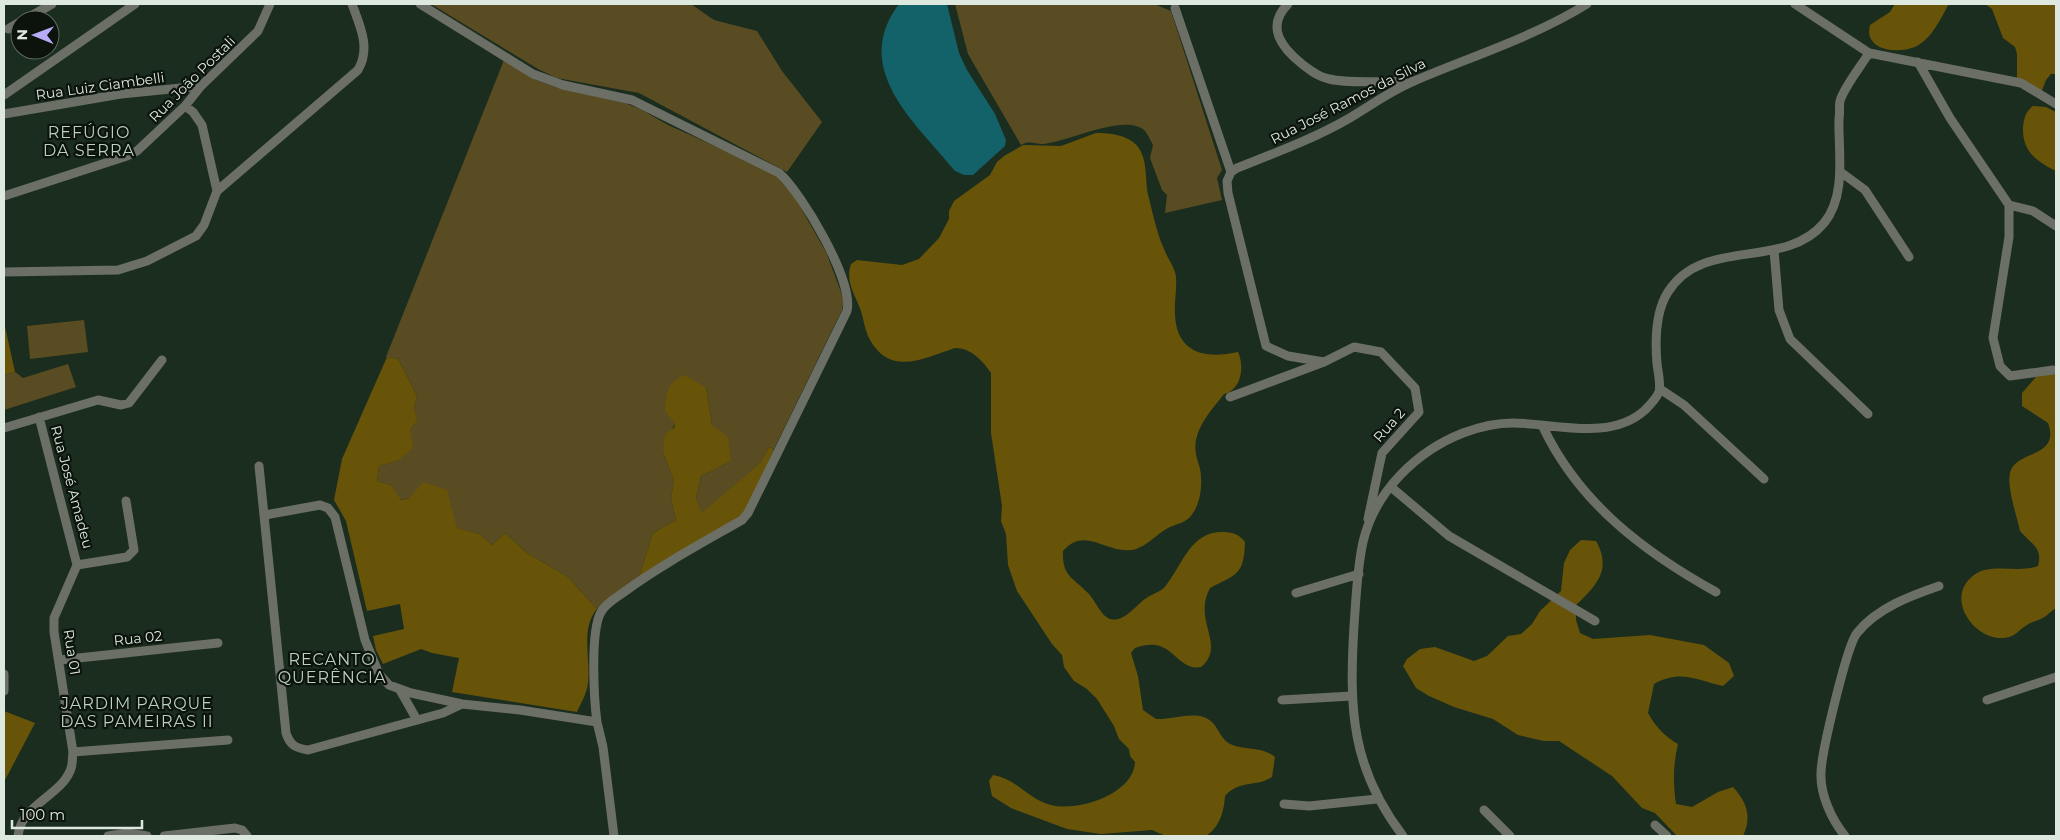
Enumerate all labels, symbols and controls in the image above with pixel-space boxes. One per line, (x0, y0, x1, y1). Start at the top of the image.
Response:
north arrow (10, 10, 60, 60)
text: N (13, 29, 31, 41)
street label: Rua João Postali (145, 32, 239, 126)
street label: Rua José Ramos da Silva (1267, 54, 1429, 148)
street label: Rua Luiz Ciambelli (35, 68, 165, 104)
district label: REFÚGIO DA SERRA (43, 123, 135, 160)
street label: Rua 2 (1369, 404, 1409, 446)
street label: Rua José Amadeu (47, 423, 97, 551)
street label: Rua 02 (113, 627, 163, 649)
street label: Rua 01 (60, 628, 84, 676)
district label: RECANTO QUERÊNCIA (278, 650, 386, 687)
district label: JARDIM PARQUE DAS PAMEIRAS II (60, 694, 214, 731)
scale bar (12, 798, 142, 830)
text: 100 m (20, 805, 65, 824)

